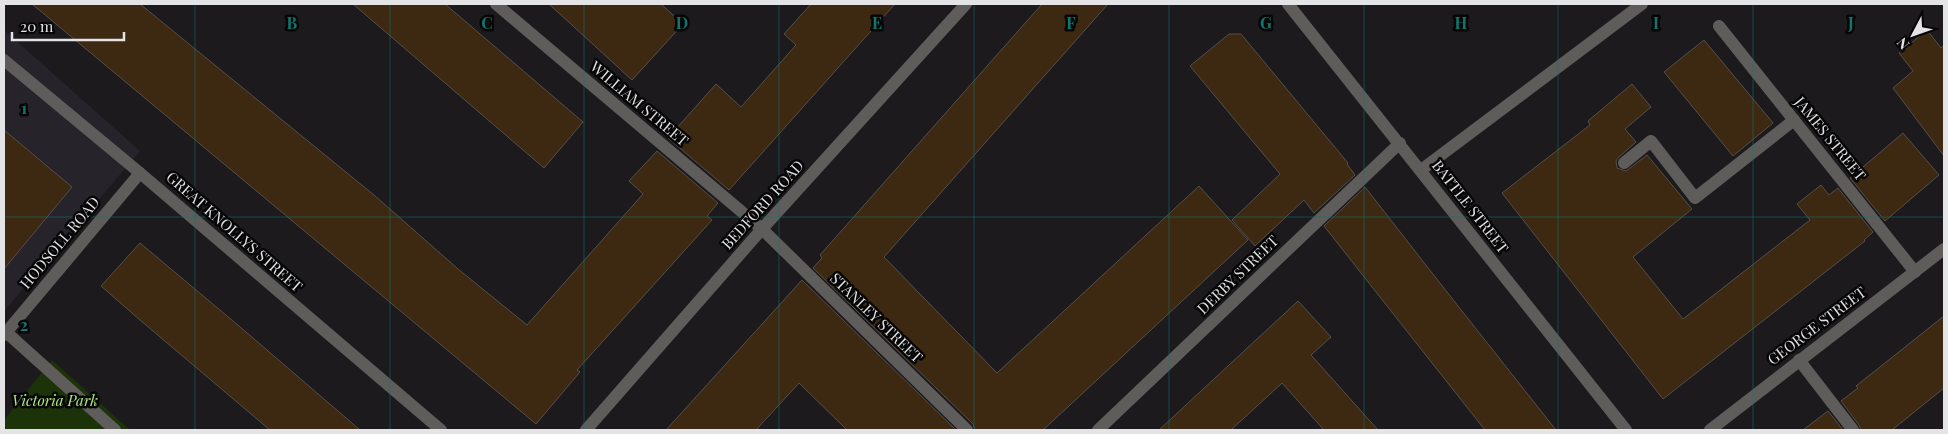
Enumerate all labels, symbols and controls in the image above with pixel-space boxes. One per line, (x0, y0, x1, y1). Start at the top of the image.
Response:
scale bar (12, 10, 125, 42)
north arrow (1888, 10, 1938, 60)
text: B (287, 12, 298, 33)
text: C (481, 12, 493, 33)
text: D (676, 12, 688, 33)
text: E (872, 12, 882, 33)
text: F (1066, 12, 1076, 33)
text: G (1260, 12, 1272, 33)
text: H (1455, 12, 1468, 33)
text: I (1653, 12, 1659, 33)
text: J (1847, 12, 1854, 33)
text: 20 m (20, 16, 54, 36)
text: N (1892, 34, 1913, 54)
street label: WILLIAM STREET (586, 56, 693, 150)
street label: JAMES STREET (1790, 91, 1871, 185)
text: 1 (21, 97, 27, 118)
street label: BEDFORD ROAD (717, 155, 808, 253)
street label: BATTLE STREET (1428, 156, 1513, 257)
street label: GREAT KNOLLYS STREET (162, 167, 307, 296)
street label: HODSOLL ROAD (15, 192, 104, 293)
street label: DERBY STREET (1192, 230, 1282, 318)
street label: STANLEY STREET (826, 268, 927, 367)
street label: GEORGE STREET (1763, 282, 1870, 369)
text: 2 (20, 314, 28, 335)
park label: Victoria Park (12, 390, 98, 410)

